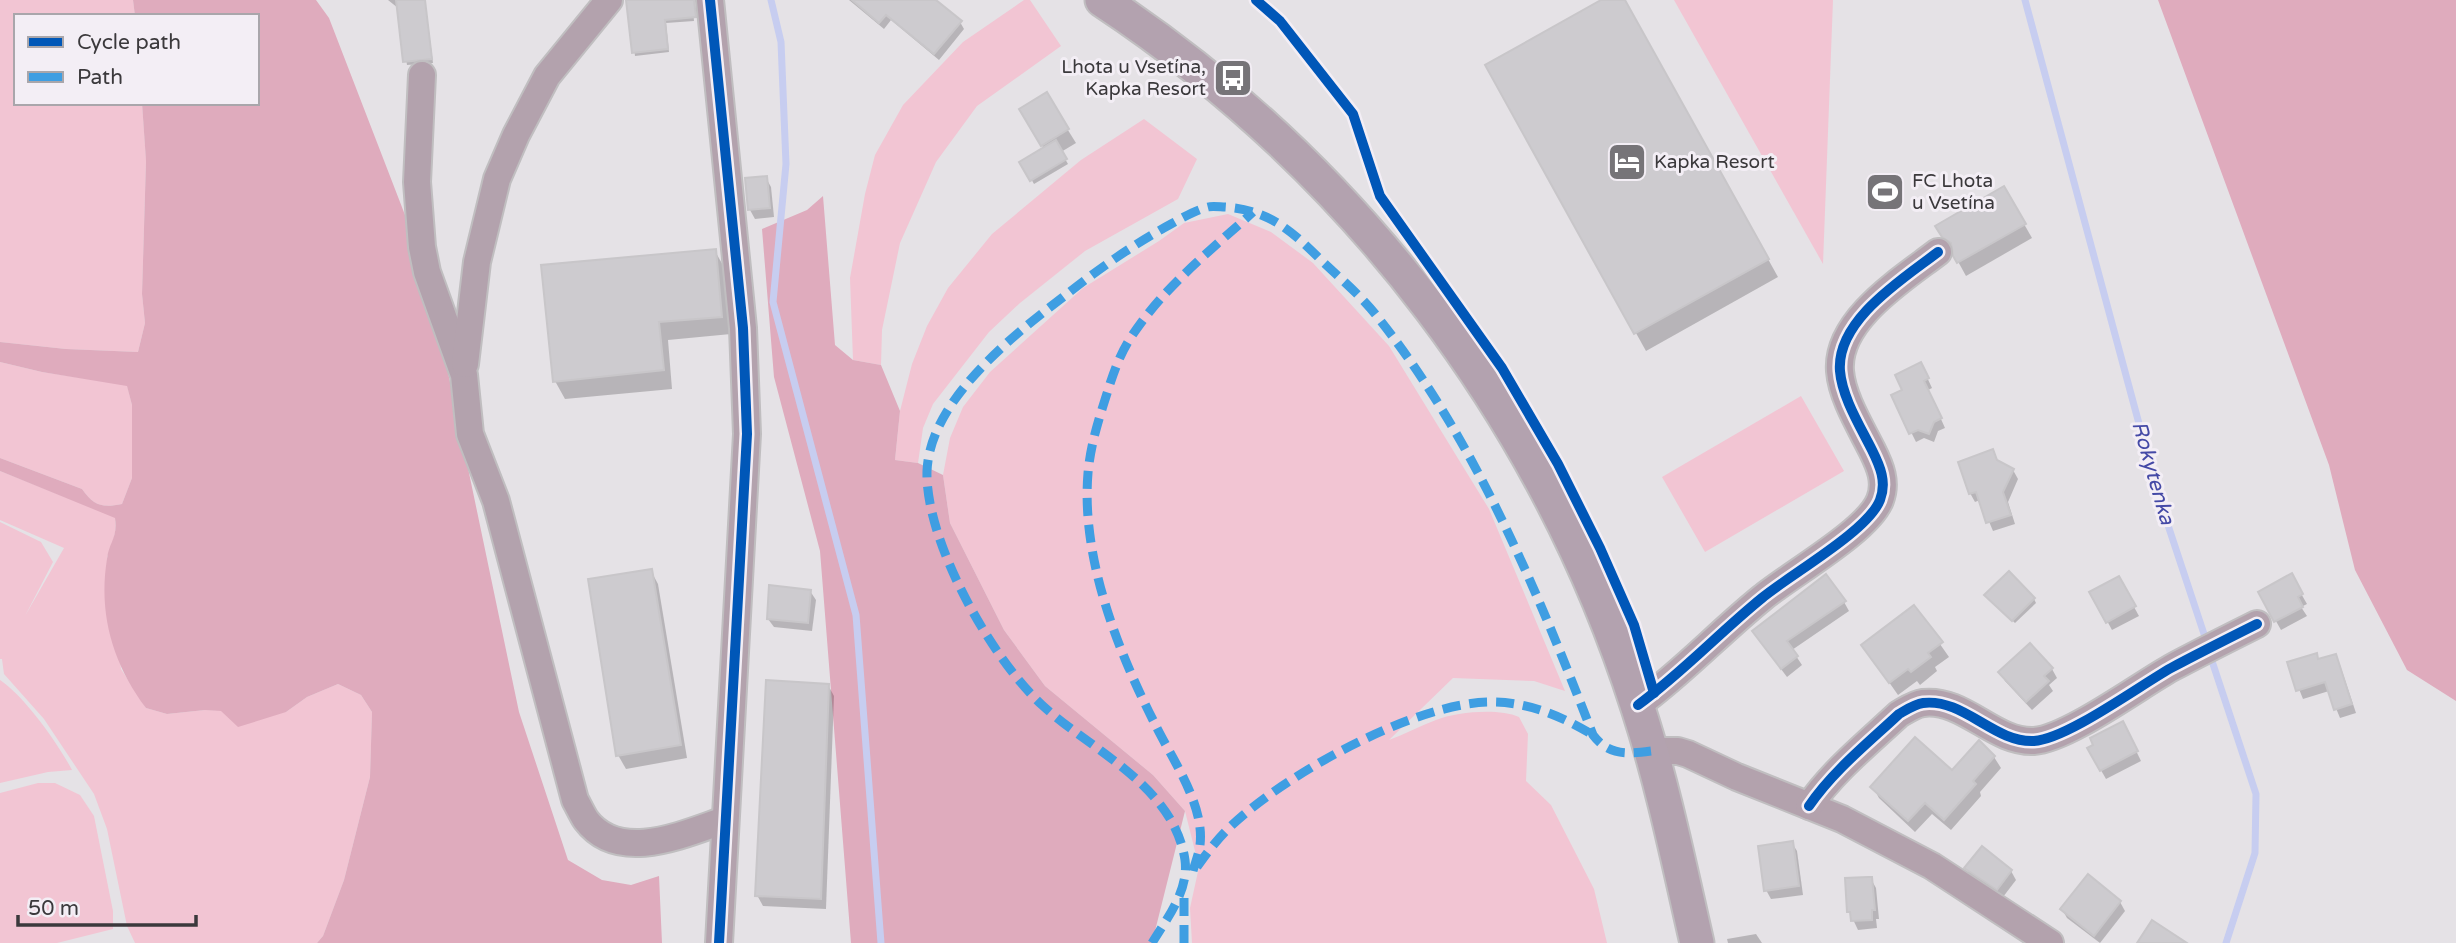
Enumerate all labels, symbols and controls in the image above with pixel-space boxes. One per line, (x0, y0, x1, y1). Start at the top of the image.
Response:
legend (14, 14, 259, 105)
text: Cycle path (77, 30, 181, 55)
place label: Lhota u Vsetína, Kapka Resort (1061, 56, 1206, 100)
bus stop icon: Lhota u Vsetína, Kapka Resort (1212, 57, 1254, 99)
text: Path (77, 65, 123, 90)
hotel icon: Kapka Resort (1606, 141, 1648, 183)
place label: Kapka Resort (1654, 151, 1775, 173)
place label: FC Lhota u Vsetína (1912, 170, 1995, 214)
sports icon: FC Lhota u Vsetína (1864, 171, 1906, 213)
water label: Rokytenka (2126, 418, 2180, 529)
scale bar (18, 884, 196, 928)
text: 50 m (28, 896, 79, 921)

